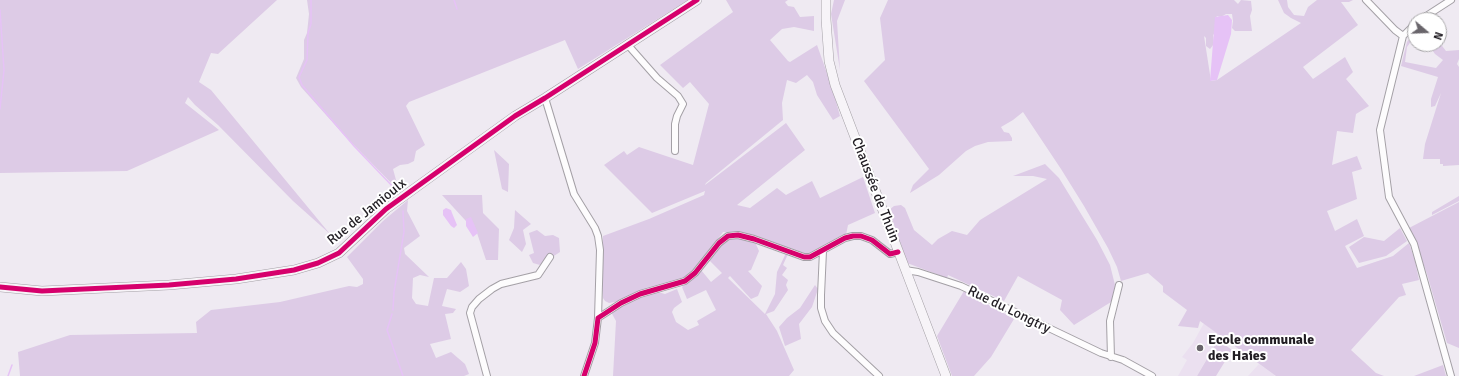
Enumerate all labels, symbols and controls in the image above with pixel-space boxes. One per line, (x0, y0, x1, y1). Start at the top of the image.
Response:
north arrow (1407, 12, 1447, 52)
text: N (1430, 30, 1445, 41)
street label: Chaussée de Thuin (847, 135, 903, 245)
street label: Rue de Jamioulx (324, 175, 410, 249)
street label: Rue du Longtry (965, 283, 1053, 337)
place label: Ecole communale des Haies (1208, 332, 1314, 364)
marker: Ecole communale des Haies (1195, 343, 1205, 353)

